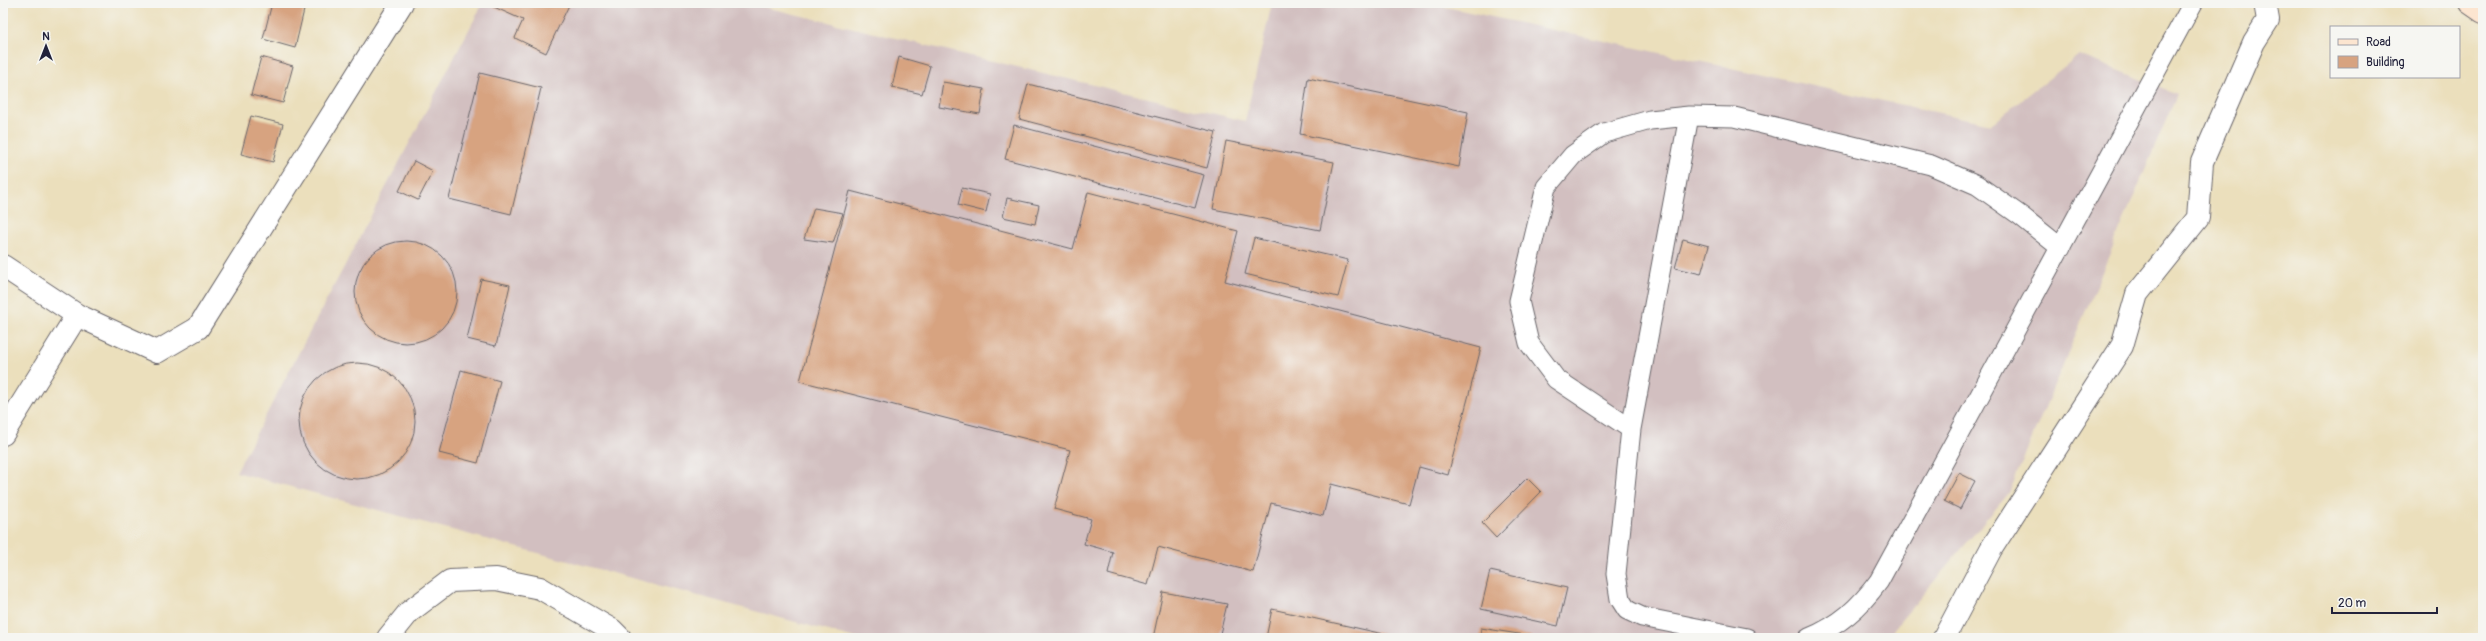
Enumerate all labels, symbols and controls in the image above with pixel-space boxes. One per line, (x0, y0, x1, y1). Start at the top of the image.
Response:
north arrow (26, 26, 66, 66)
legend (2330, 26, 2460, 78)
text: N (42, 30, 50, 43)
text: Road (2366, 35, 2391, 50)
text: Building (2366, 55, 2405, 70)
scale bar (2332, 589, 2437, 615)
text: 20 m (2338, 596, 2367, 611)

